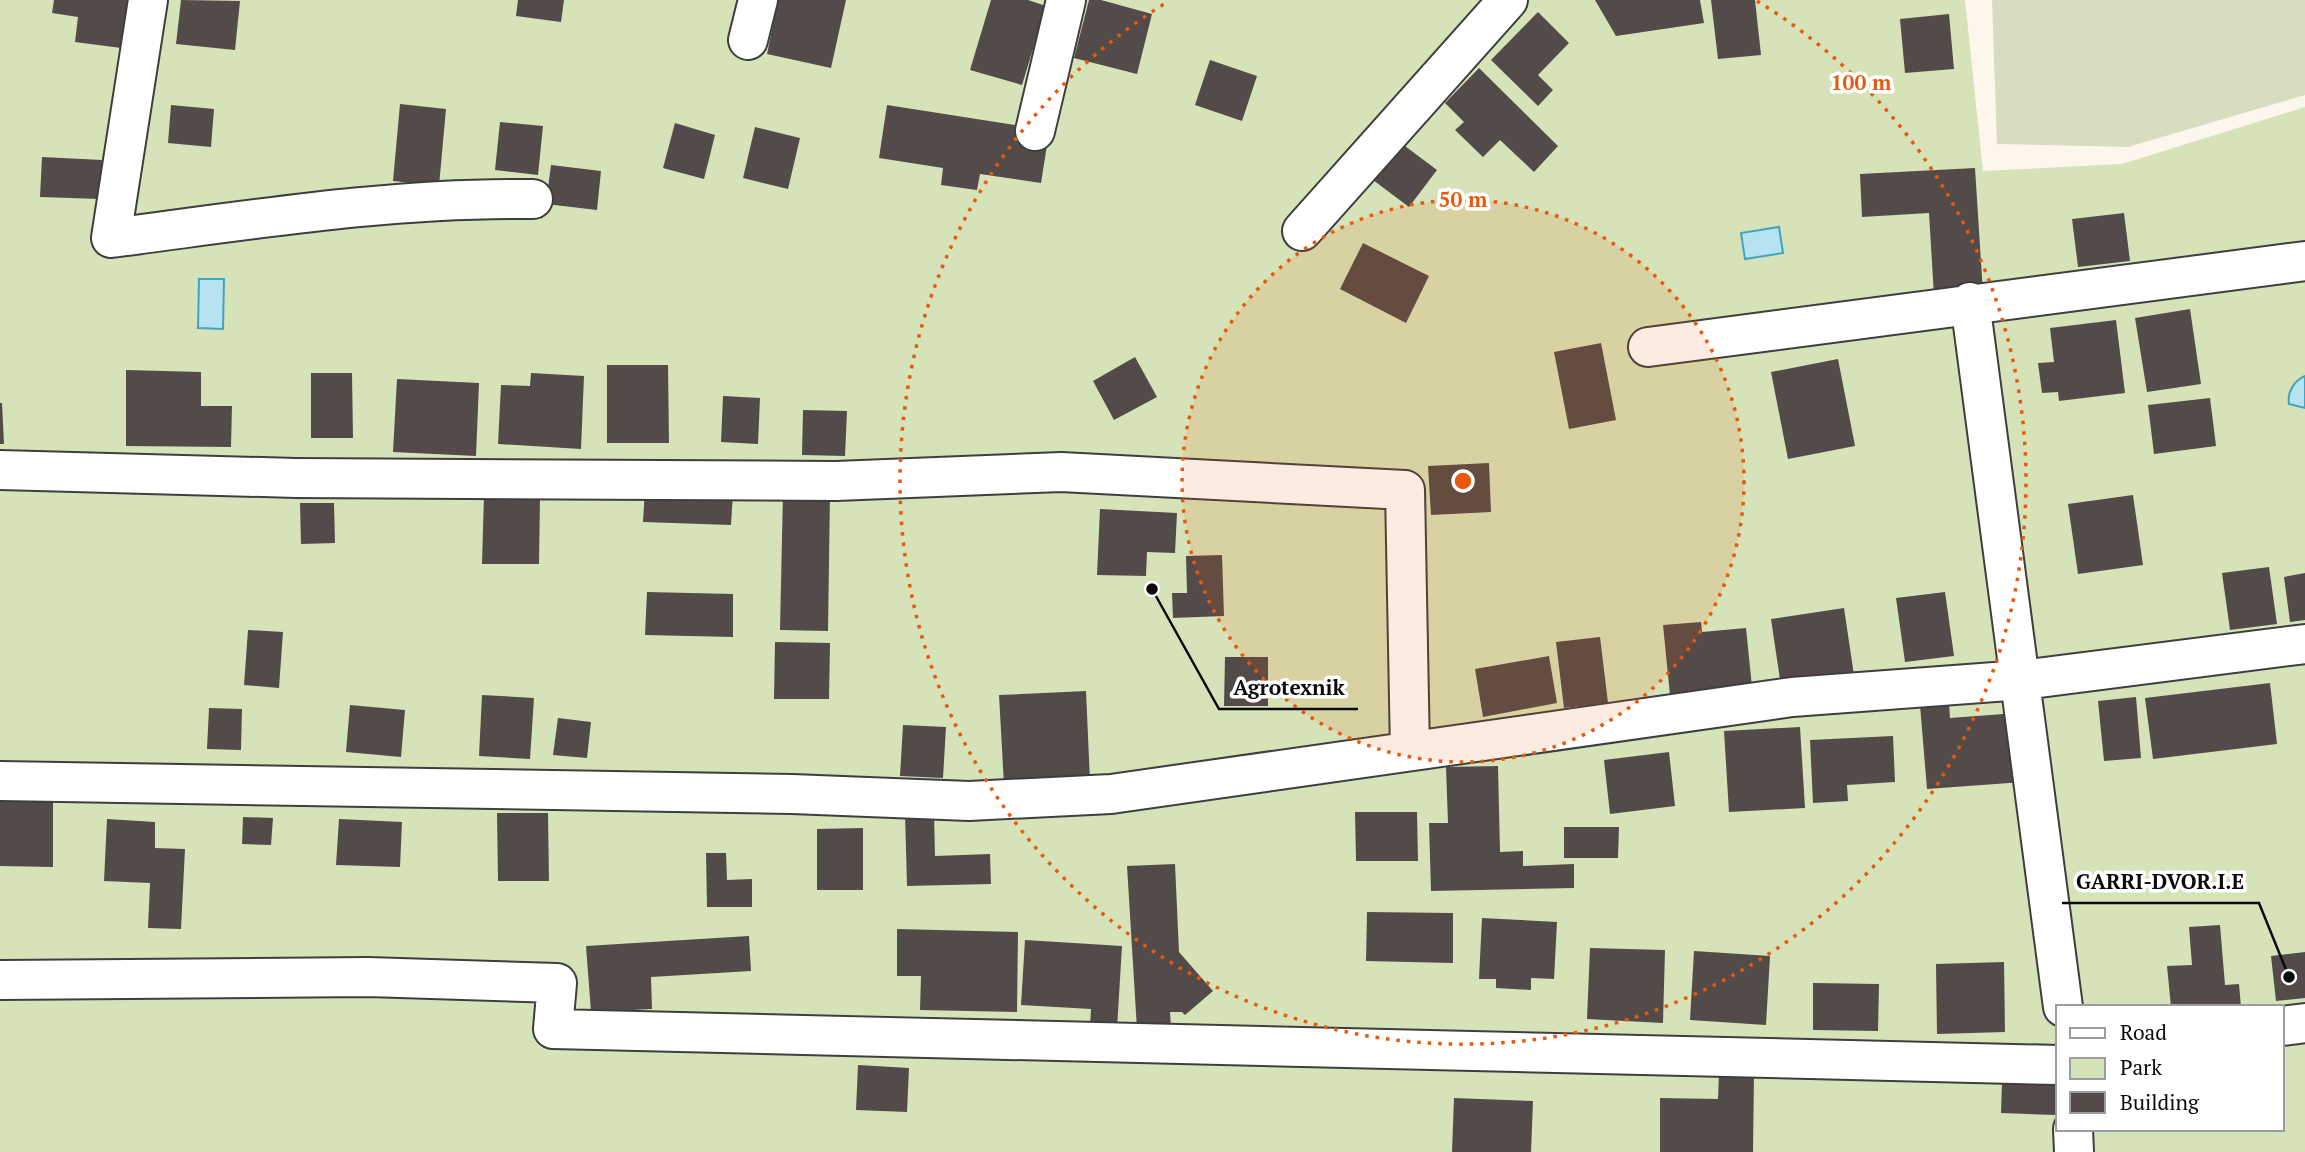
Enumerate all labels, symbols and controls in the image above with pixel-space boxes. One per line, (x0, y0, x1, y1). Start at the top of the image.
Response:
text: 100 m (1831, 68, 1892, 96)
text: 50 m (1439, 185, 1488, 213)
centre of rings (1451, 469, 1475, 493)
callout: Agrotexnik (1219, 667, 1358, 709)
text: Agrotexnik (1233, 673, 1346, 701)
callout: GARRI-DVOR.I.E (2062, 861, 2259, 903)
text: GARRI-DVOR.I.E (2076, 867, 2244, 895)
legend (2056, 1005, 2284, 1131)
text: Road (2120, 1018, 2167, 1046)
text: Park (2120, 1053, 2162, 1081)
text: Building (2120, 1088, 2200, 1116)

